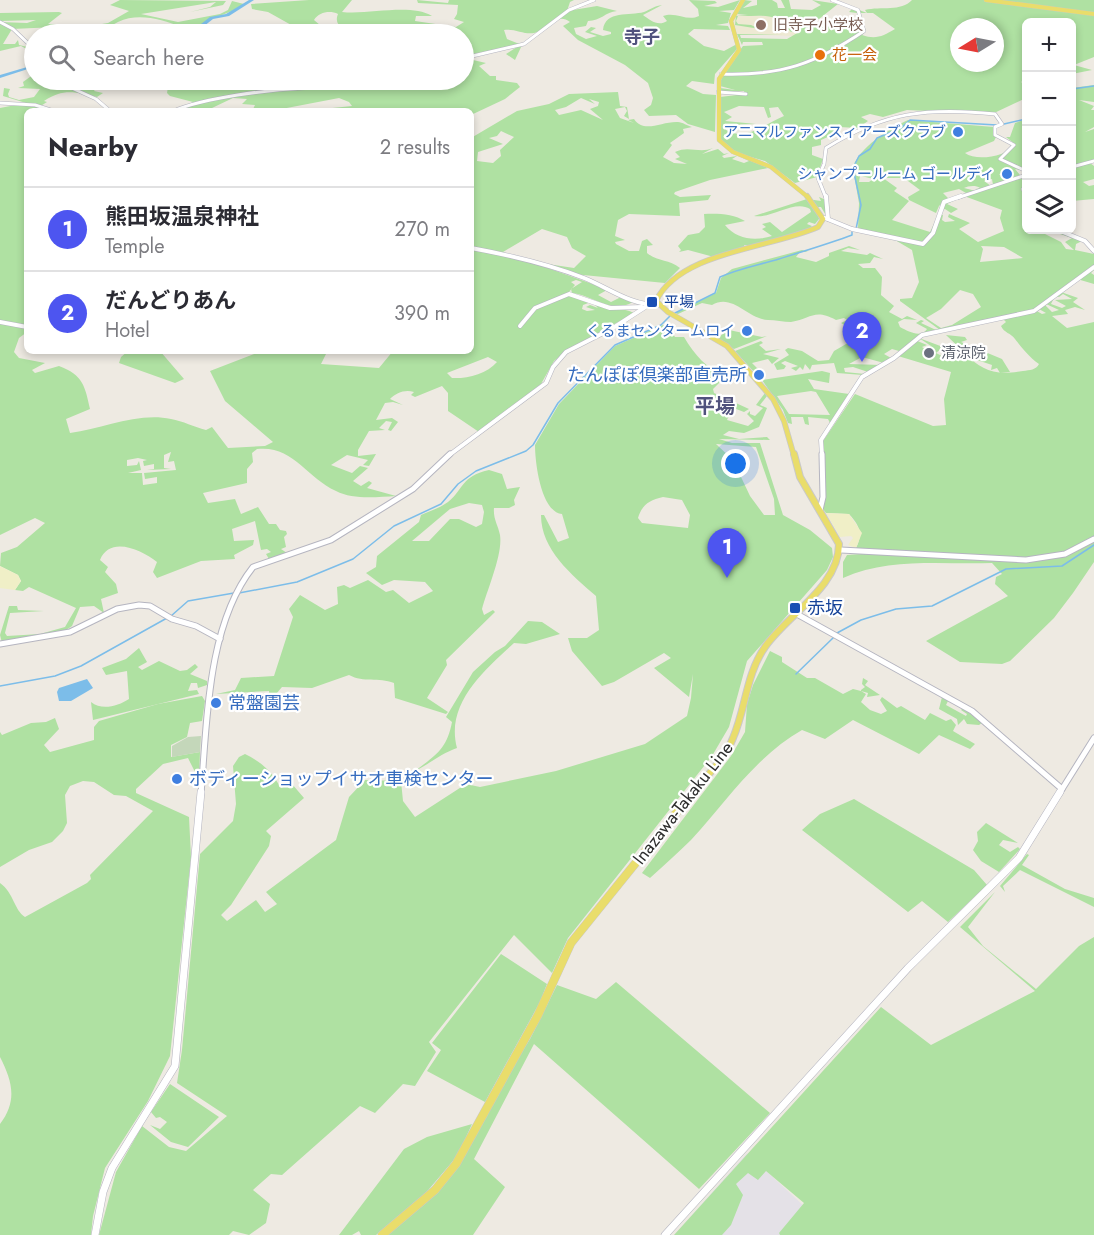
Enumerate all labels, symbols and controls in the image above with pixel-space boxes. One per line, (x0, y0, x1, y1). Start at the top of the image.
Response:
place label: 旧寺子小学校 (773, 14, 863, 36)
marker: 旧寺子小学校 (754, 18, 768, 32)
north arrow (950, 18, 1004, 72)
map controls (1022, 18, 1076, 234)
button: + (1022, 18, 1076, 72)
search box (24, 24, 474, 90)
district label: 寺子 (624, 24, 660, 50)
icon: search (45, 41, 78, 74)
text: Search here (93, 41, 204, 73)
place label: 花一会 (832, 44, 877, 66)
marker: 花一会 (813, 48, 827, 62)
button: − (1022, 72, 1076, 126)
place label: アニマルファンスィアーズクラブ (723, 121, 946, 143)
marker: アニマルファンスィアーズクラブ (951, 125, 965, 139)
button: locate (1022, 126, 1076, 180)
text: Nearby (48, 128, 137, 166)
text: 2 results (380, 133, 450, 162)
place label: シャンプールーム ゴールディ (797, 163, 995, 185)
marker: シャンプールーム ゴールディ (1000, 167, 1014, 181)
button: layers (1022, 180, 1076, 234)
text: 熊田坂温泉神社 (105, 200, 259, 232)
text: 1 (62, 215, 73, 244)
text: 270 m (395, 215, 450, 244)
text: Temple (105, 232, 165, 261)
text: だんどりあん (105, 284, 236, 316)
place label: 平場 (664, 291, 694, 313)
marker: 平場 (645, 295, 659, 309)
text: 2 (61, 299, 74, 328)
text: 390 m (394, 299, 450, 328)
pin: 2 (842, 312, 882, 362)
text: Hotel (105, 316, 150, 345)
place label: くるまセンタームロイ (586, 320, 735, 342)
marker: くるまセンタームロイ (740, 324, 754, 338)
place label: 清涼院 (941, 342, 986, 364)
marker: 清涼院 (922, 346, 936, 360)
place label: たんぽぽ倶楽部直売所 (567, 362, 747, 388)
marker: たんぽぽ倶楽部直売所 (752, 368, 766, 382)
district label: 平場 (695, 392, 735, 421)
your location (721, 449, 750, 478)
pin: 1 (708, 528, 746, 578)
place label: 赤坂 (807, 595, 843, 621)
marker: 赤坂 (788, 601, 802, 615)
place label: 常盤園芸 (228, 690, 300, 716)
marker: 常盤園芸 (209, 696, 223, 710)
street label: Inazawa-Takaku Line (627, 736, 739, 870)
place label: ボディーショップイサオ車検センター (189, 766, 493, 792)
marker: ボディーショップイサオ車検センター (170, 772, 184, 786)

